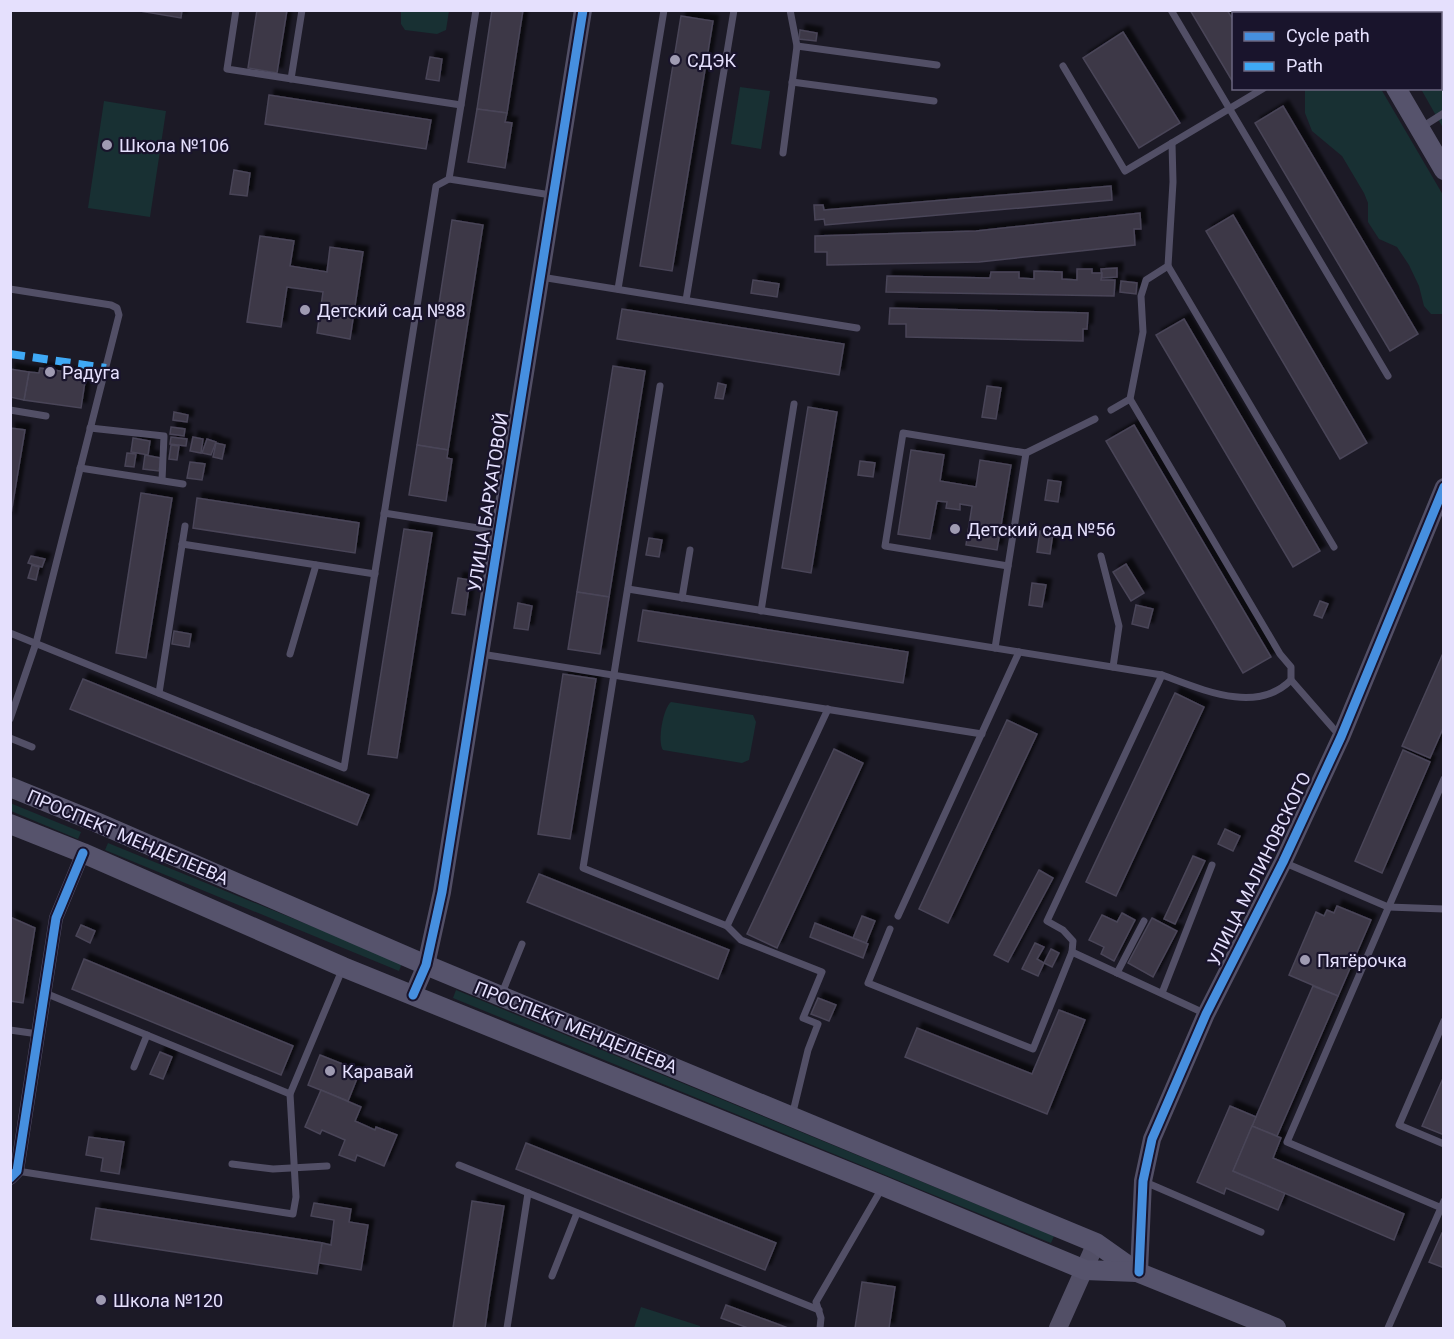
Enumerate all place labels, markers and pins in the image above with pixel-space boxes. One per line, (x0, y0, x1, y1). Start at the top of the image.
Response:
place label: СДЭК (687, 50, 736, 71)
marker: СДЭК (668, 53, 682, 67)
place label: Школа №106 (119, 135, 229, 156)
marker: Школа №106 (100, 138, 114, 152)
place label: Детский сад №88 (317, 300, 466, 321)
marker: Детский сад №88 (298, 303, 312, 317)
place label: Радуга (62, 362, 120, 383)
marker: Радуга (43, 365, 57, 379)
place label: Детский сад №56 (967, 519, 1116, 540)
marker: Детский сад №56 (948, 522, 962, 536)
place label: Пятёрочка (1317, 950, 1407, 971)
marker: Пятёрочка (1298, 953, 1312, 967)
place label: Каравай (342, 1061, 414, 1082)
marker: Каравай (323, 1064, 337, 1078)
place label: Школа №120 (113, 1290, 223, 1311)
marker: Школа №120 (94, 1293, 108, 1307)

